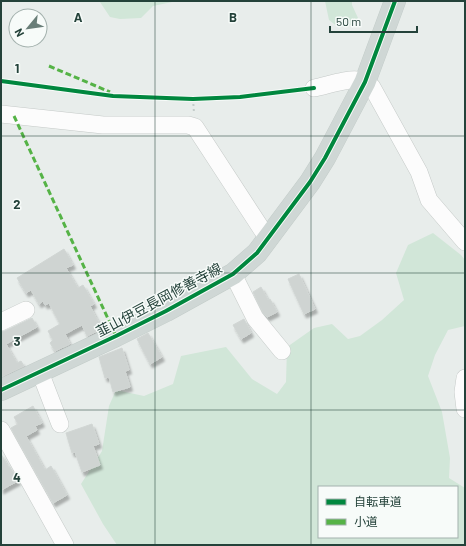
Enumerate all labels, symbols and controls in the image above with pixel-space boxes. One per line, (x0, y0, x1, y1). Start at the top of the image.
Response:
north arrow (8, 8, 48, 48)
scale bar (330, 8, 417, 34)
text: A (74, 9, 83, 25)
text: B (229, 9, 237, 25)
text: 50 m (336, 14, 361, 28)
text: N (11, 27, 26, 39)
text: 1 (15, 60, 19, 76)
text: 2 (13, 196, 21, 212)
street label: 韮山伊豆長岡修善寺線 (93, 259, 225, 340)
text: 3 (13, 333, 21, 349)
text: 4 (13, 469, 21, 485)
legend (318, 486, 458, 538)
text: 自転車道 (354, 494, 402, 508)
text: 小道 (354, 514, 378, 528)

